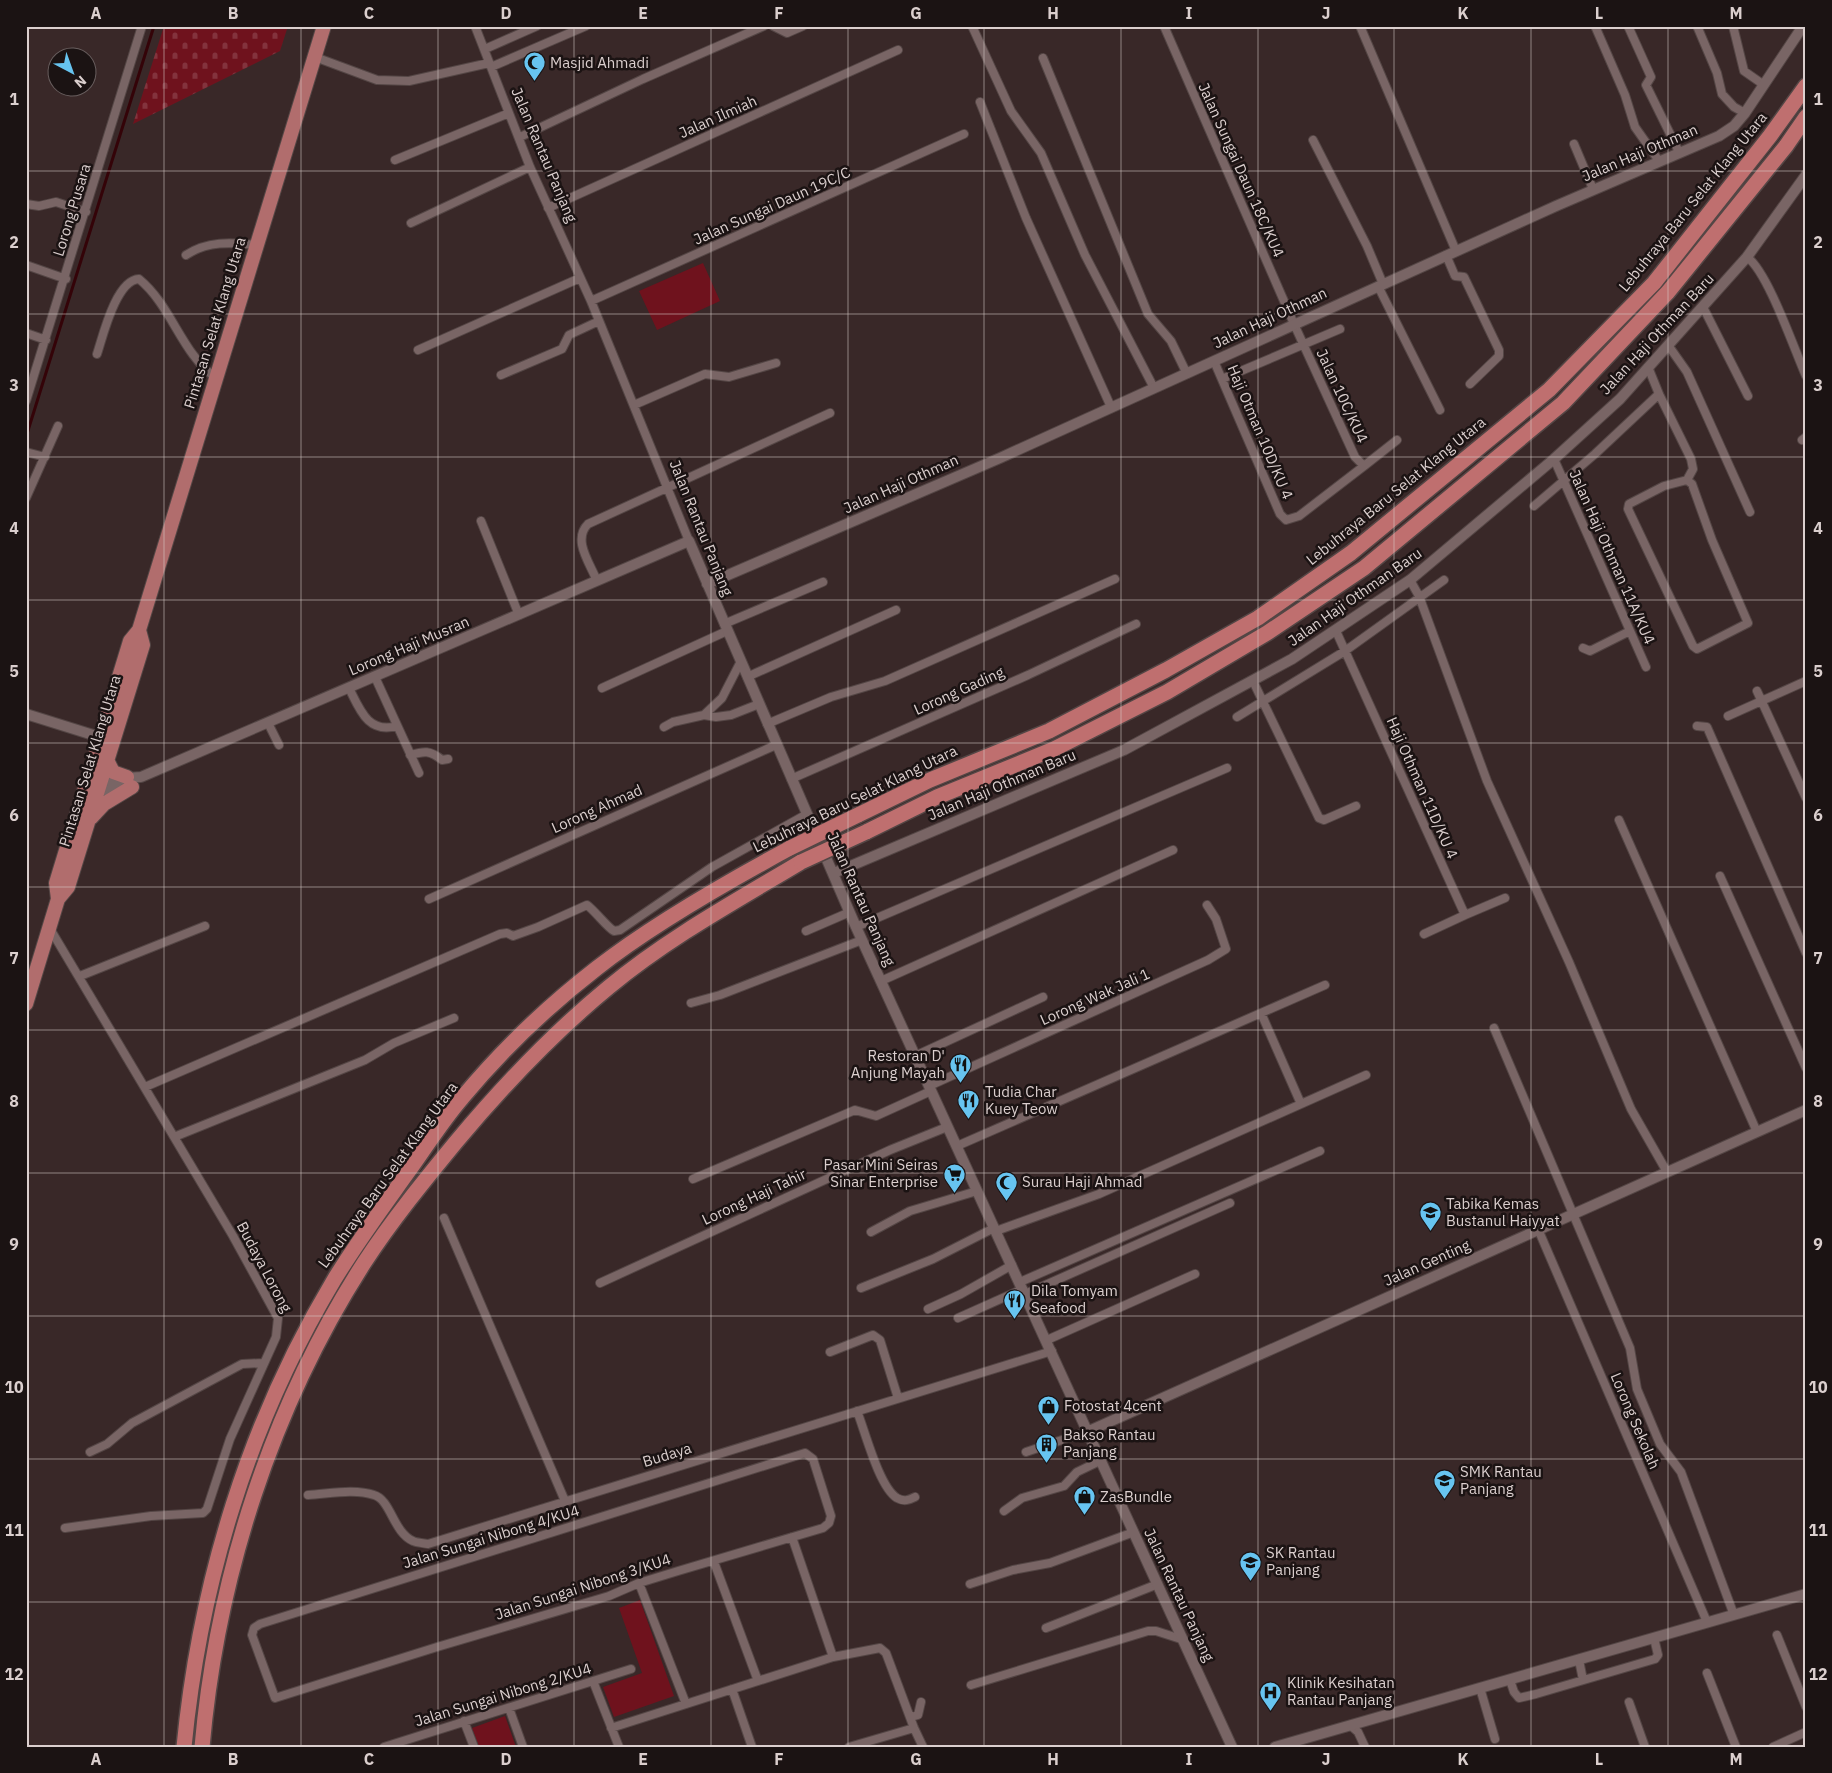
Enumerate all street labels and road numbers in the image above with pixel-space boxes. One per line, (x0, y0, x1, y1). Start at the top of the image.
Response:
street label: Jalan Sungai Daun 18C/KU4 (1194, 80, 1289, 260)
street label: Jalan Rantau Panjang (507, 84, 582, 225)
street label: Jalan Ilmiah (676, 91, 760, 142)
street label: Lebuhraya Baru Selat Klang Utara (1614, 108, 1771, 295)
street label: Jalan Haji Othman (1579, 120, 1700, 185)
street label: Lorong Pusara (48, 161, 95, 259)
street label: Jalan Sungai Daun 19C/C (690, 162, 853, 249)
street label: Pintasan Selat Klang Utara (179, 235, 250, 411)
street label: Jalan Haji Othman Baru (1596, 269, 1718, 398)
street label: Jalan Haji Othman (1210, 283, 1330, 352)
street label: Jalan 10C/KU4 (1312, 346, 1373, 446)
street label: Haji Otman 10D/KU 4 (1223, 362, 1297, 502)
street label: Lebuhraya Baru Selat Klang Utara (1302, 412, 1489, 569)
street label: Jalan Haji Othman (841, 450, 961, 517)
street label: Jalan Rantau Panjang (666, 457, 737, 599)
street label: Jalan Haji Othman 11A/KU4 (1565, 467, 1660, 647)
street label: Jalan Haji Othman Baru (1284, 543, 1425, 650)
street label: Lorong Haji Musran (346, 612, 472, 680)
street label: Lorong Gading (911, 662, 1007, 719)
street label: Pintasan Selat Klang Utara (54, 673, 125, 849)
street label: Haji Othman 11D/KU 4 (1383, 714, 1462, 862)
street label: Lebuhraya Baru Selat Klang Utara (749, 741, 960, 856)
street label: Jalan Haji Othman Baru (925, 745, 1079, 824)
street label: Lorong Ahmad (548, 780, 645, 837)
street label: Jalan Rantau Panjang (823, 829, 900, 969)
street label: Lorong Wak Jali 1 (1037, 964, 1153, 1029)
street label: Lebuhraya Baru Selat Klang Utara (314, 1078, 461, 1271)
street label: Lorong Haji Tahir (699, 1164, 809, 1229)
street label: Budaya Lorong (233, 1218, 296, 1315)
street label: Jalan Genting (1381, 1235, 1473, 1290)
street label: Lorong Sekolah (1607, 1370, 1664, 1472)
street label: Budaya (640, 1438, 694, 1471)
street label: Jalan Sungai Nibong 4/KU4 (400, 1501, 581, 1572)
street label: Jalan Rantau Panjang (1140, 1525, 1219, 1664)
street label: Jalan Sungai Nibong 3/KU4 (493, 1549, 673, 1624)
street label: Jalan Sungai Nibong 2/KU4 (412, 1659, 593, 1730)

